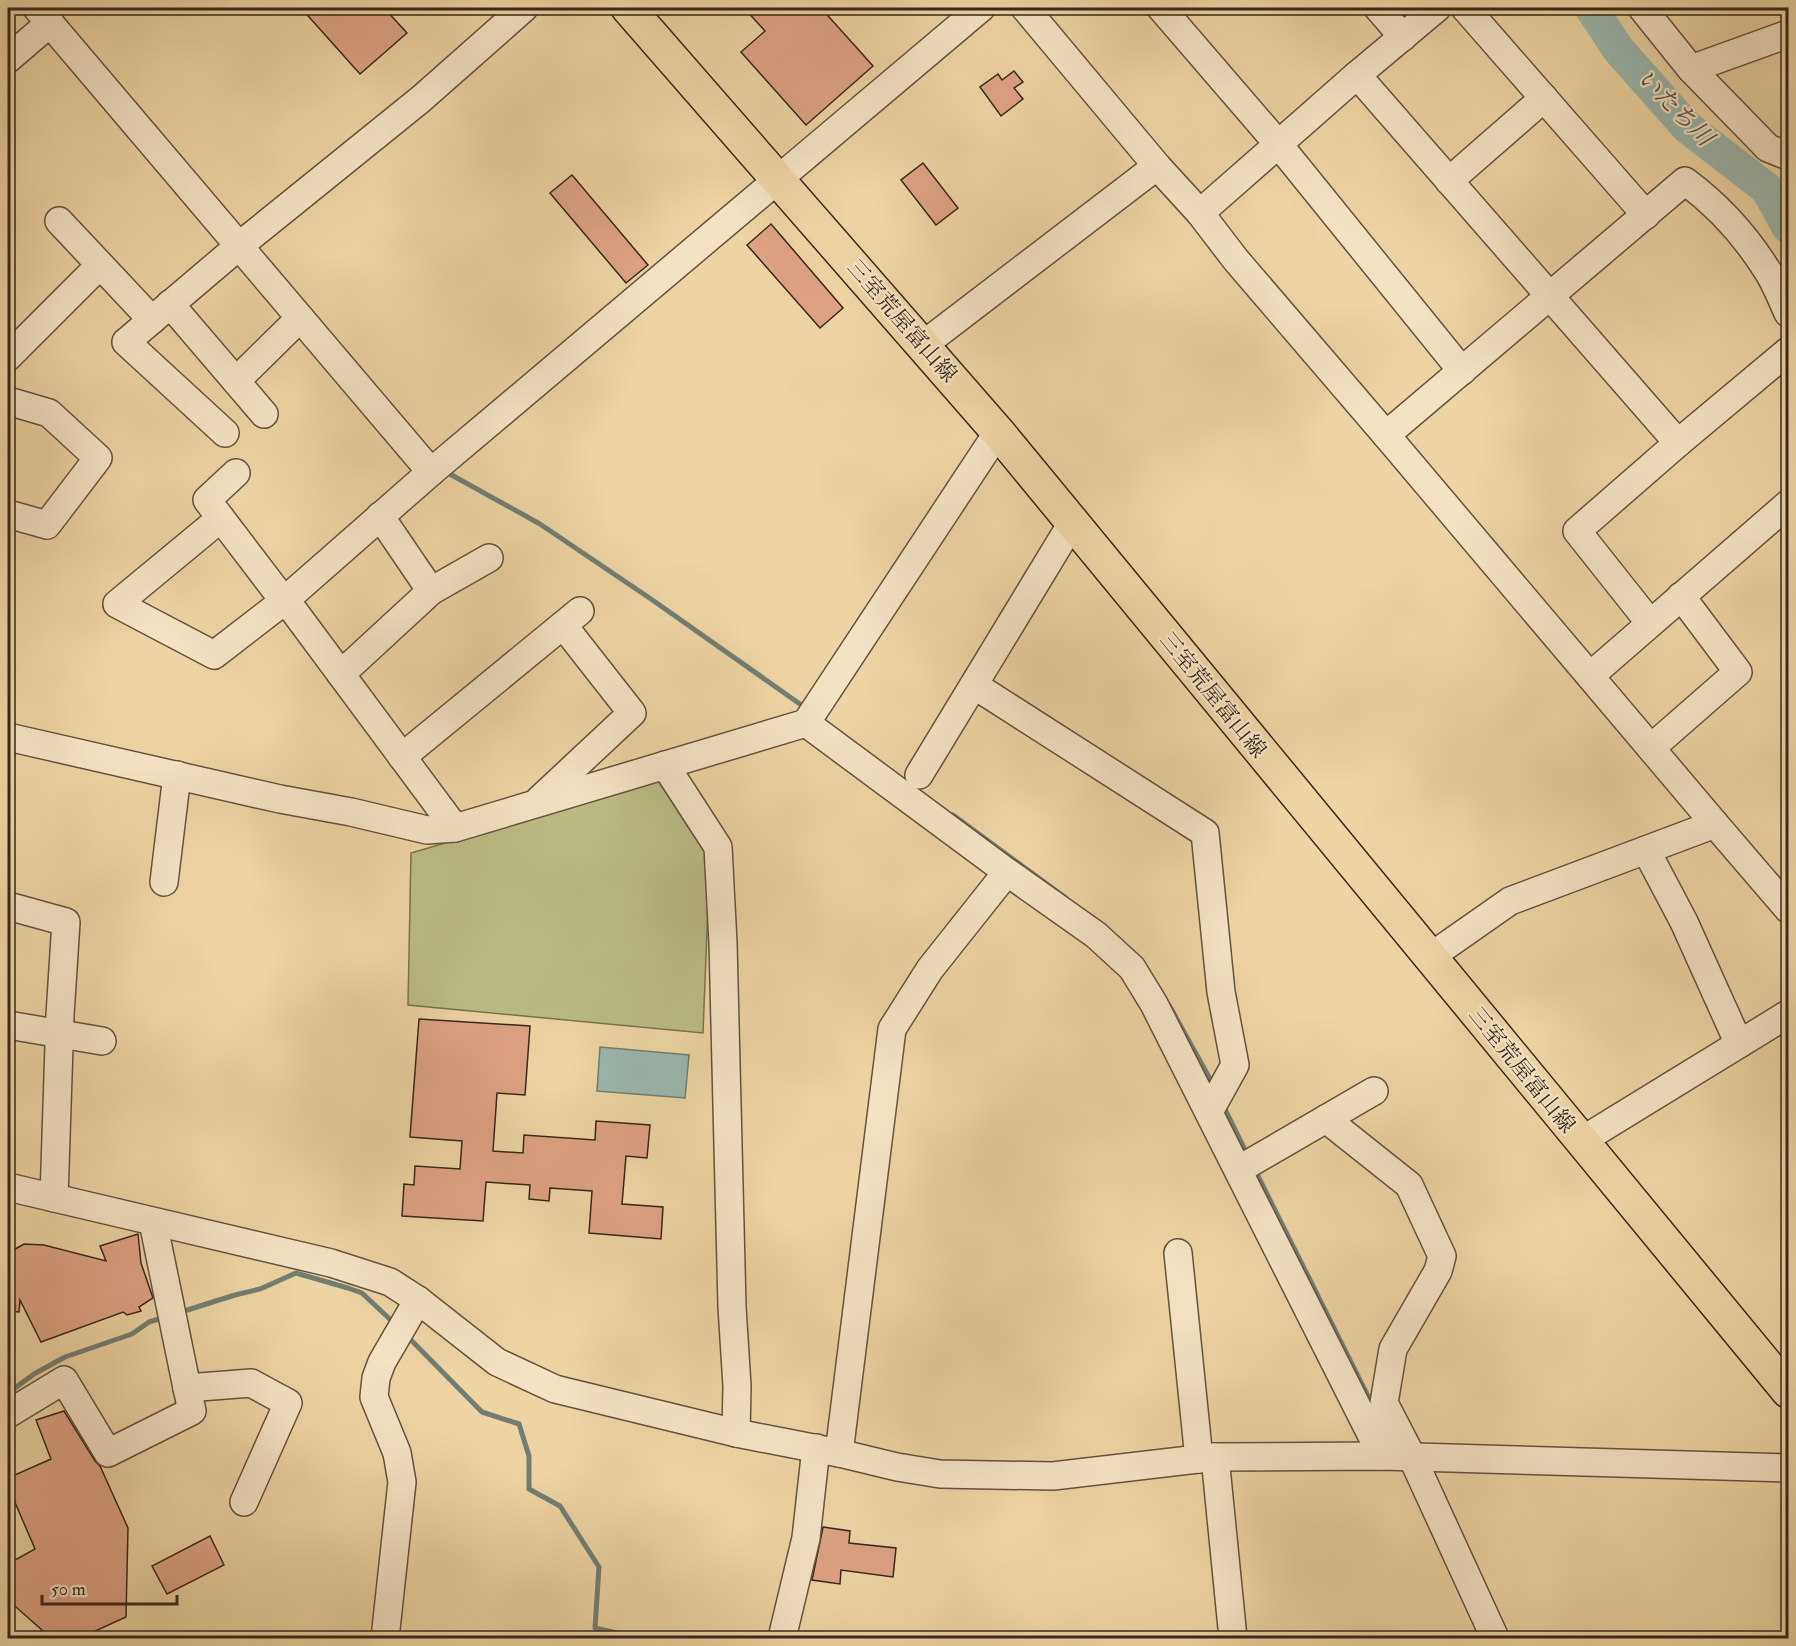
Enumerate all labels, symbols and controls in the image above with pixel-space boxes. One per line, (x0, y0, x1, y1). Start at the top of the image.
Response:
water label: いたち川 (1630, 63, 1722, 155)
street label: 三室荒屋富山線 (841, 254, 963, 388)
street label: 三室荒屋富山線 (1154, 626, 1272, 764)
street label: 三室荒屋富山線 (1463, 1001, 1581, 1139)
scale bar (42, 1568, 177, 1606)
text: 50 m (51, 1578, 86, 1601)

